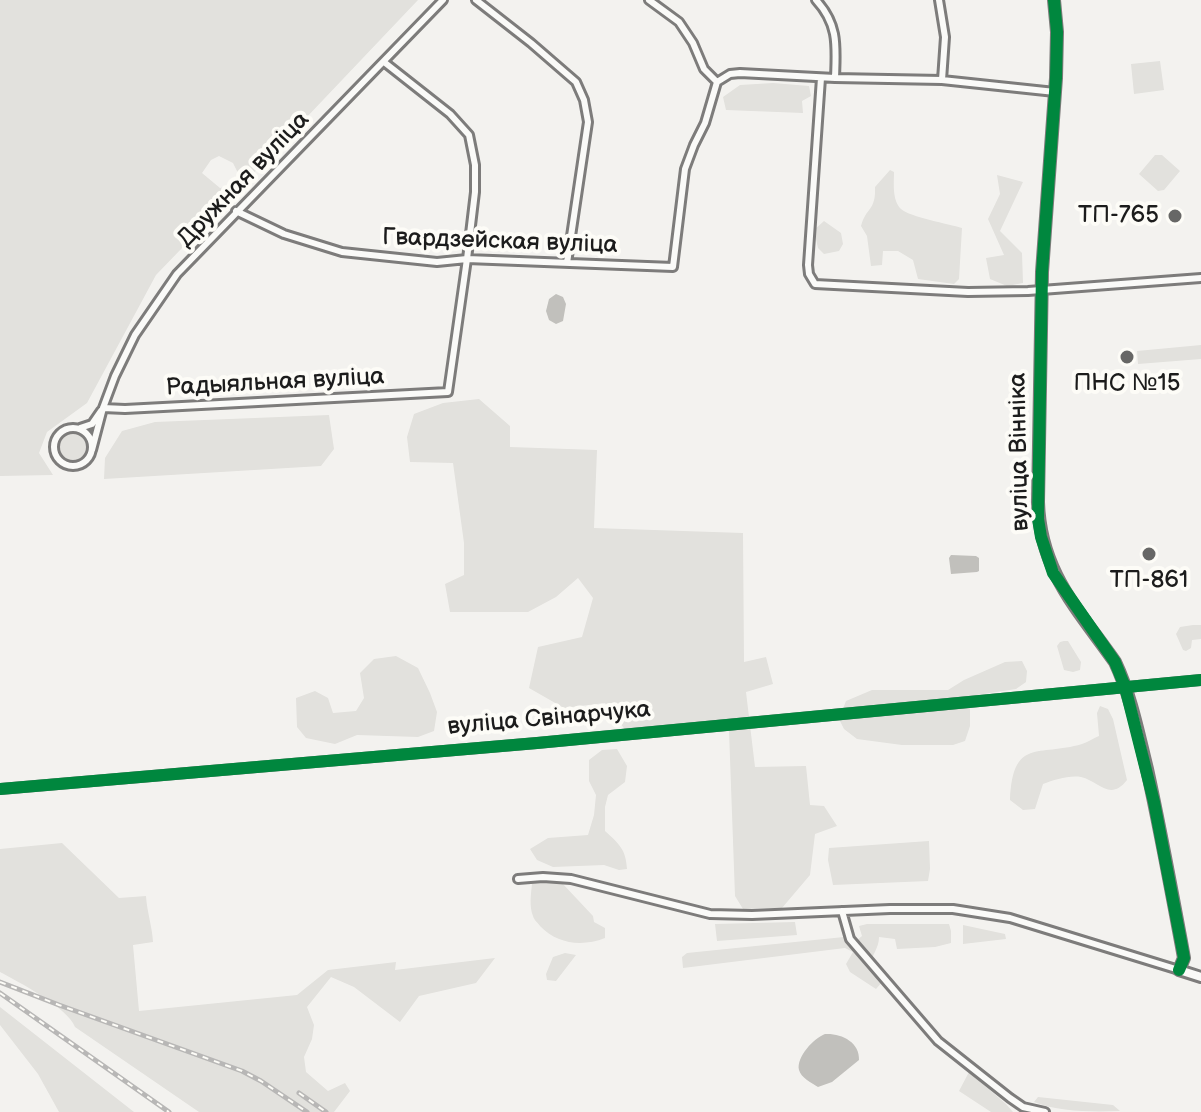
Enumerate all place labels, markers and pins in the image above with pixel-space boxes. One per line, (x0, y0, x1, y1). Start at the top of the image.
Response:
place label: ТП-765 (1078, 202, 1159, 230)
marker: ТП-765 (1166, 207, 1184, 225)
marker: ПНС №15 (1118, 348, 1136, 366)
place label: ПНС №15 (1073, 370, 1181, 398)
marker: ТП-861 (1140, 545, 1158, 563)
place label: ТП-861 (1110, 567, 1188, 595)

